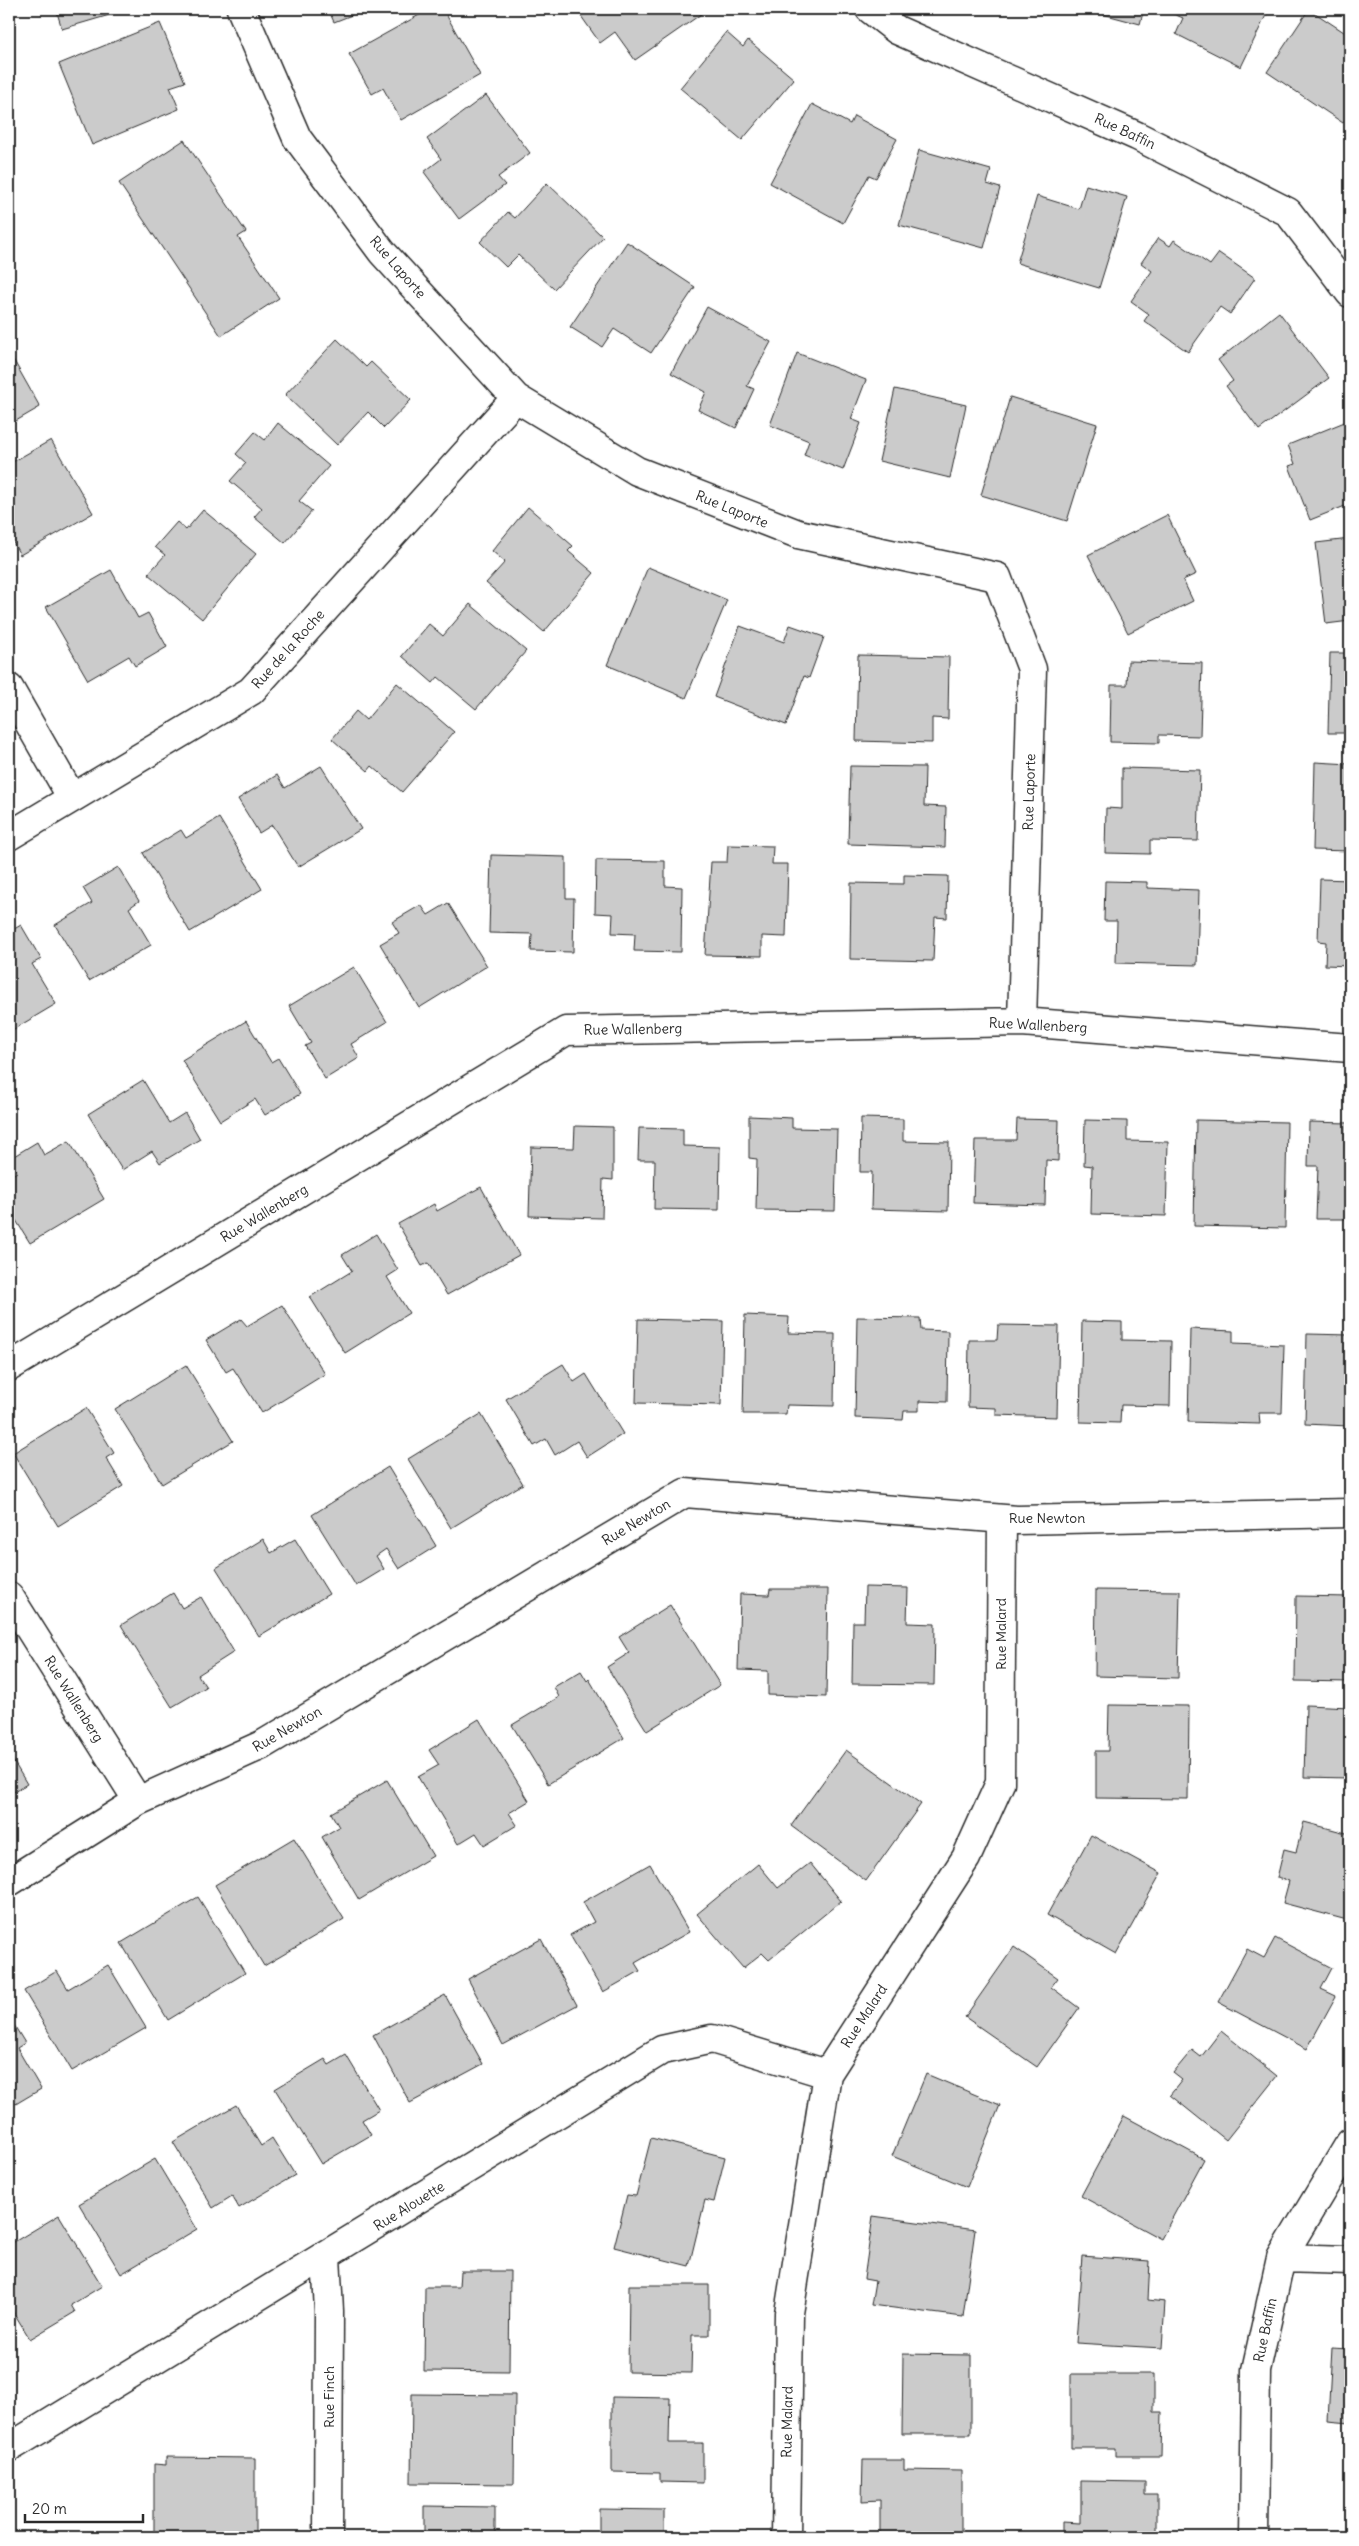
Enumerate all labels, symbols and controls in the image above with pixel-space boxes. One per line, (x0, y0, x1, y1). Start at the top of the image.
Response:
street label: Rue Baffin (1092, 109, 1158, 153)
street label: Rue Laporte (366, 232, 430, 302)
street label: Rue Laporte (693, 486, 771, 532)
street label: Rue de la Roche (248, 606, 328, 692)
street label: Rue Laporte (1019, 753, 1039, 831)
street label: Rue Wallenberg (988, 1013, 1088, 1037)
street label: Rue Wallenberg (584, 1019, 682, 1039)
street label: Rue Wallenberg (217, 1180, 311, 1246)
street label: Rue Newton (599, 1495, 673, 1549)
street label: Rue Newton (1009, 1509, 1085, 1527)
street label: Rue Malard (992, 1598, 1010, 1670)
street label: Rue Wallenberg (40, 1652, 108, 1746)
street label: Rue Newton (249, 1702, 325, 1756)
street label: Rue Malard (837, 1981, 891, 2051)
street label: Rue Alouette (370, 2177, 448, 2235)
street label: Rue Baffin (1249, 2296, 1281, 2364)
street label: Rue Finch (320, 2366, 338, 2428)
street label: Rue Malard (777, 2386, 797, 2458)
scale bar (25, 2491, 142, 2523)
text: 20 m (32, 2499, 67, 2518)

